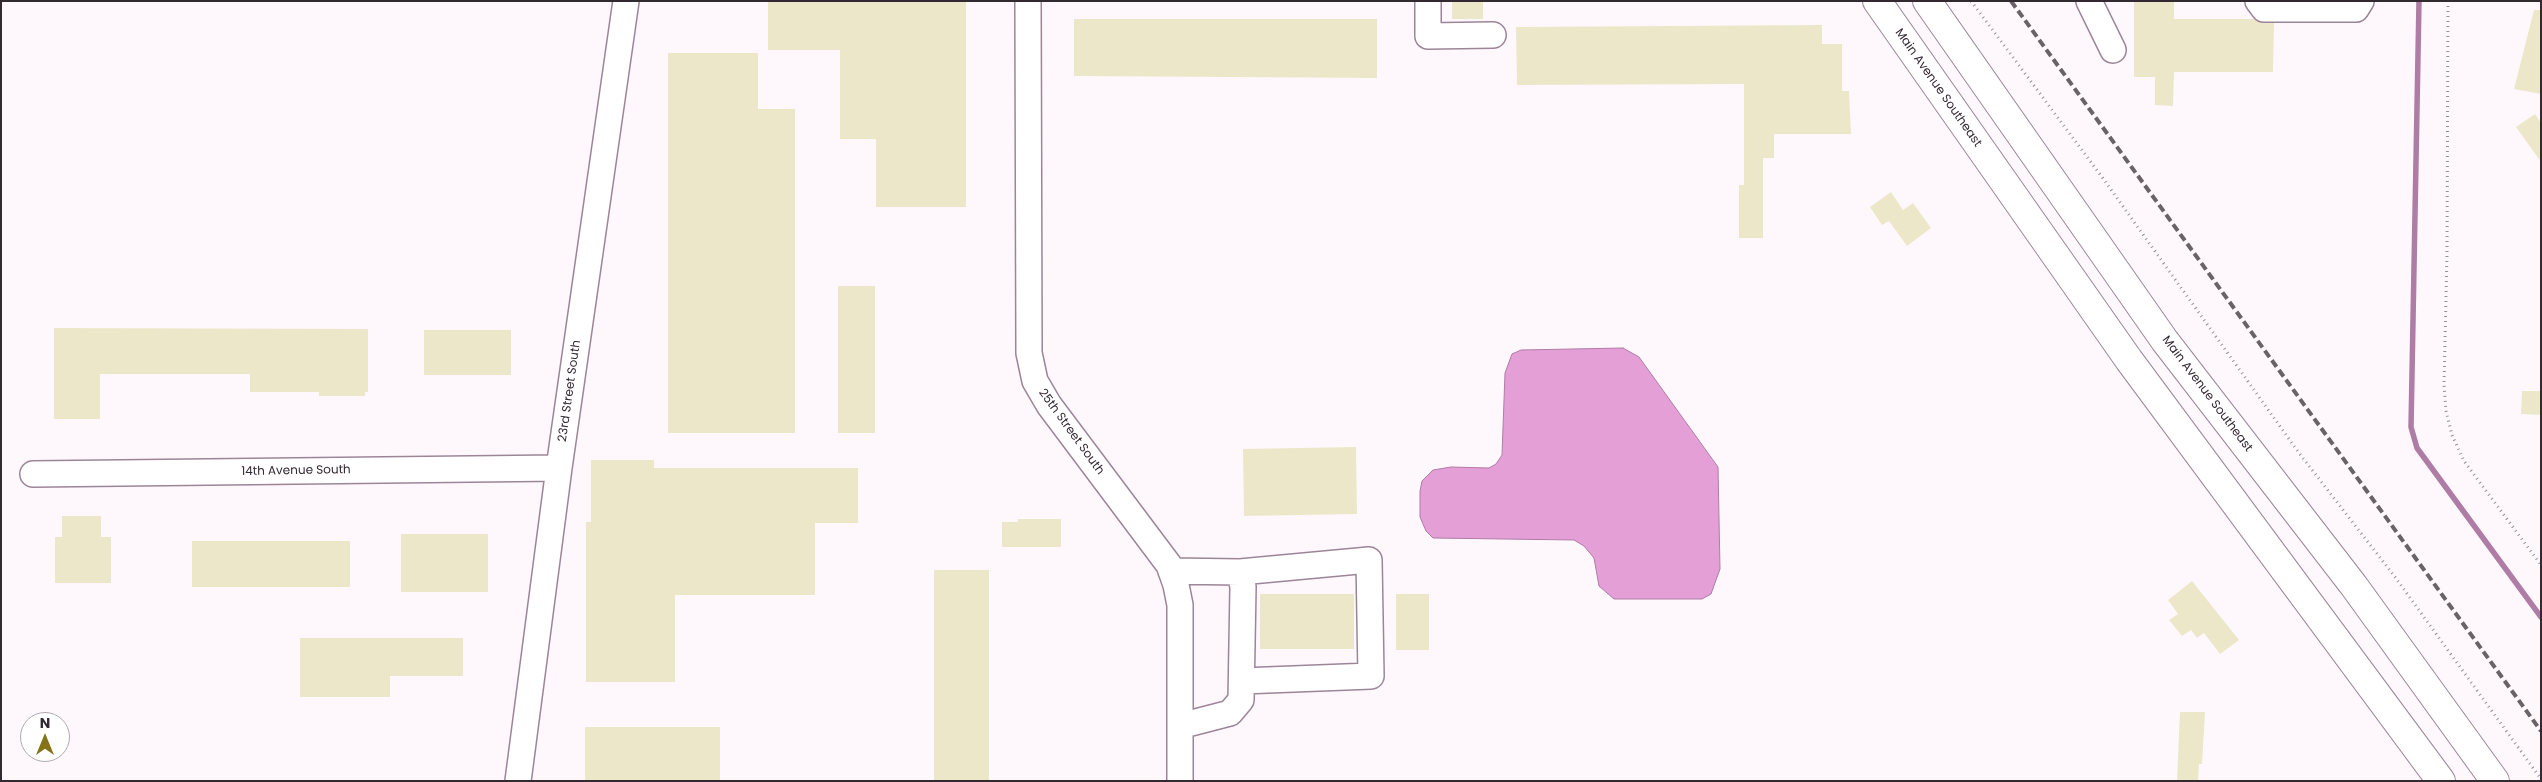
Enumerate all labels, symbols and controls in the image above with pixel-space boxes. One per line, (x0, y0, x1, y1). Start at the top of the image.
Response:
street label: Main Avenue Southeast (1892, 26, 1984, 150)
street label: Main Avenue Southeast (2159, 333, 2255, 455)
street label: 23rd Street South (556, 339, 584, 443)
street label: 25th Street South (1035, 386, 1107, 478)
street label: 14th Avenue South (241, 463, 351, 479)
north arrow (20, 712, 70, 762)
text: N (40, 713, 50, 733)

